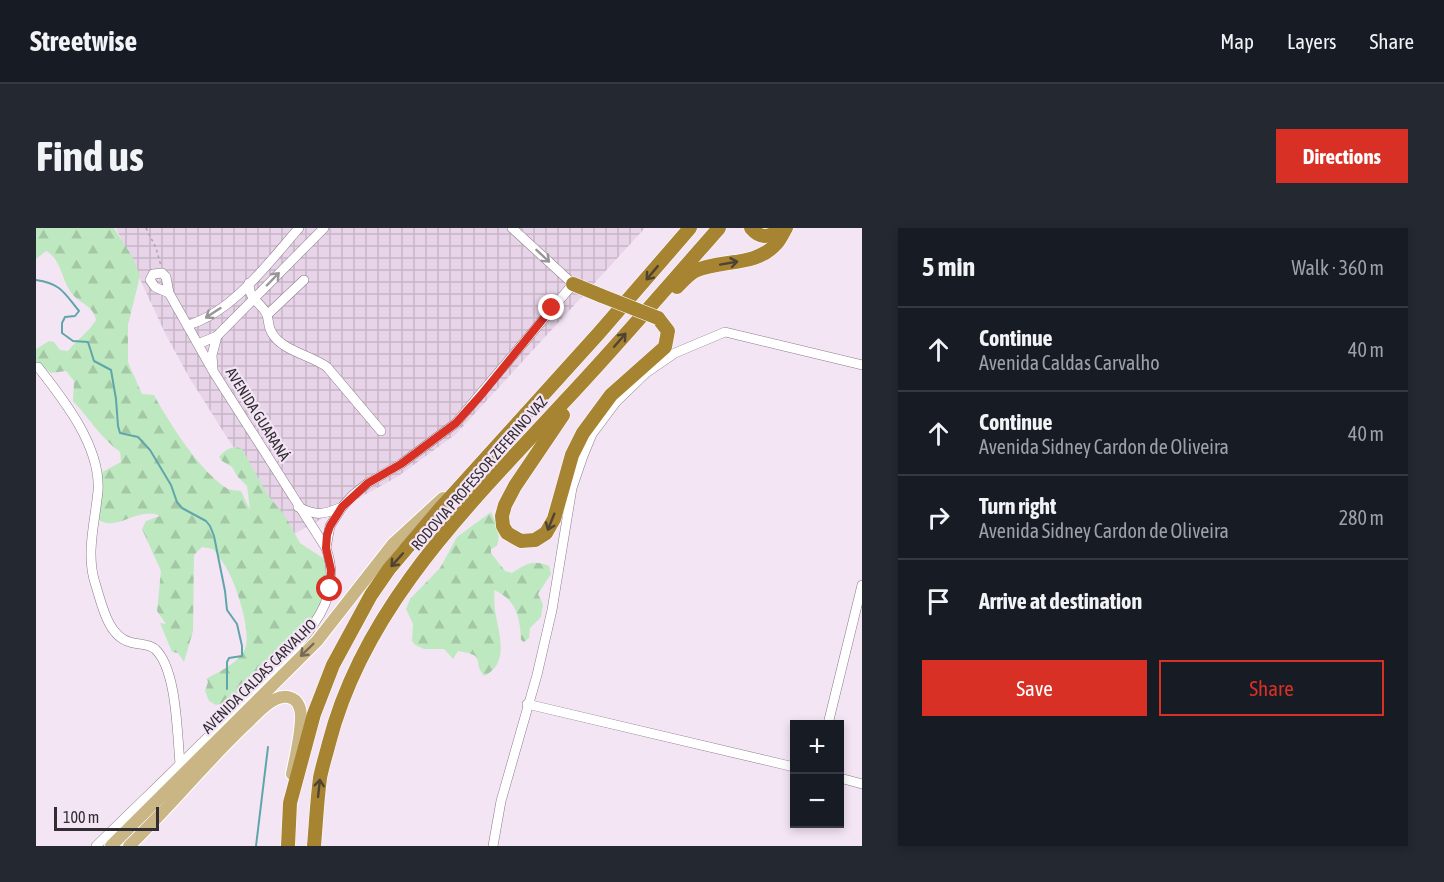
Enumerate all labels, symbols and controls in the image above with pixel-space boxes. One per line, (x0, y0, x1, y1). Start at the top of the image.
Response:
text: Streetwise (30, 25, 137, 57)
text: Map (1220, 29, 1254, 53)
text: Layers (1287, 29, 1337, 53)
text: Share (1370, 29, 1414, 53)
button: Directions (1276, 129, 1408, 183)
text: Find us (36, 132, 144, 180)
one-way arrow (535, 249, 550, 263)
text: 5 min (922, 252, 975, 282)
text: Walk · 360 m (1292, 256, 1384, 279)
one-way arrow (719, 257, 738, 268)
one-way arrow (645, 265, 659, 280)
one-way arrow (265, 272, 280, 287)
route end (538, 294, 564, 320)
one-way arrow (205, 307, 222, 319)
text: Continue (979, 325, 1053, 351)
one-way arrow (613, 333, 627, 348)
icon: ahead (922, 333, 955, 366)
text: 40 m (1348, 338, 1384, 361)
text: Avenida Caldas Carvalho (979, 351, 1160, 374)
street label: AVENIDA GUARANÁ (223, 364, 294, 464)
street label: RODOVIA PROFESSOR ZEFERINO VAZ (408, 392, 551, 553)
text: Continue (979, 409, 1053, 435)
icon: ahead (922, 417, 955, 450)
text: 40 m (1348, 422, 1384, 445)
text: Avenida Sidney Cardon de Oliveira (979, 435, 1229, 458)
text: Turn right (979, 493, 1056, 519)
icon: right (922, 501, 955, 534)
text: 280 m (1339, 506, 1384, 529)
one-way arrow (545, 513, 556, 531)
text: Avenida Sidney Cardon de Oliveira (979, 519, 1229, 542)
one-way arrow (390, 552, 404, 567)
route start (316, 575, 342, 601)
icon: arrive (922, 585, 955, 618)
text: Arrive at destination (979, 588, 1142, 614)
street label: AVENIDA CALDAS CARVALHO (198, 615, 320, 737)
one-way arrow (300, 643, 315, 658)
button: Save (922, 660, 1147, 716)
button: Share (1159, 660, 1384, 716)
map controls (790, 720, 844, 828)
button: + (790, 720, 844, 774)
button: − (790, 774, 844, 828)
one-way arrow (314, 778, 325, 798)
scale bar (54, 804, 159, 832)
text: 100 m (63, 808, 99, 826)

